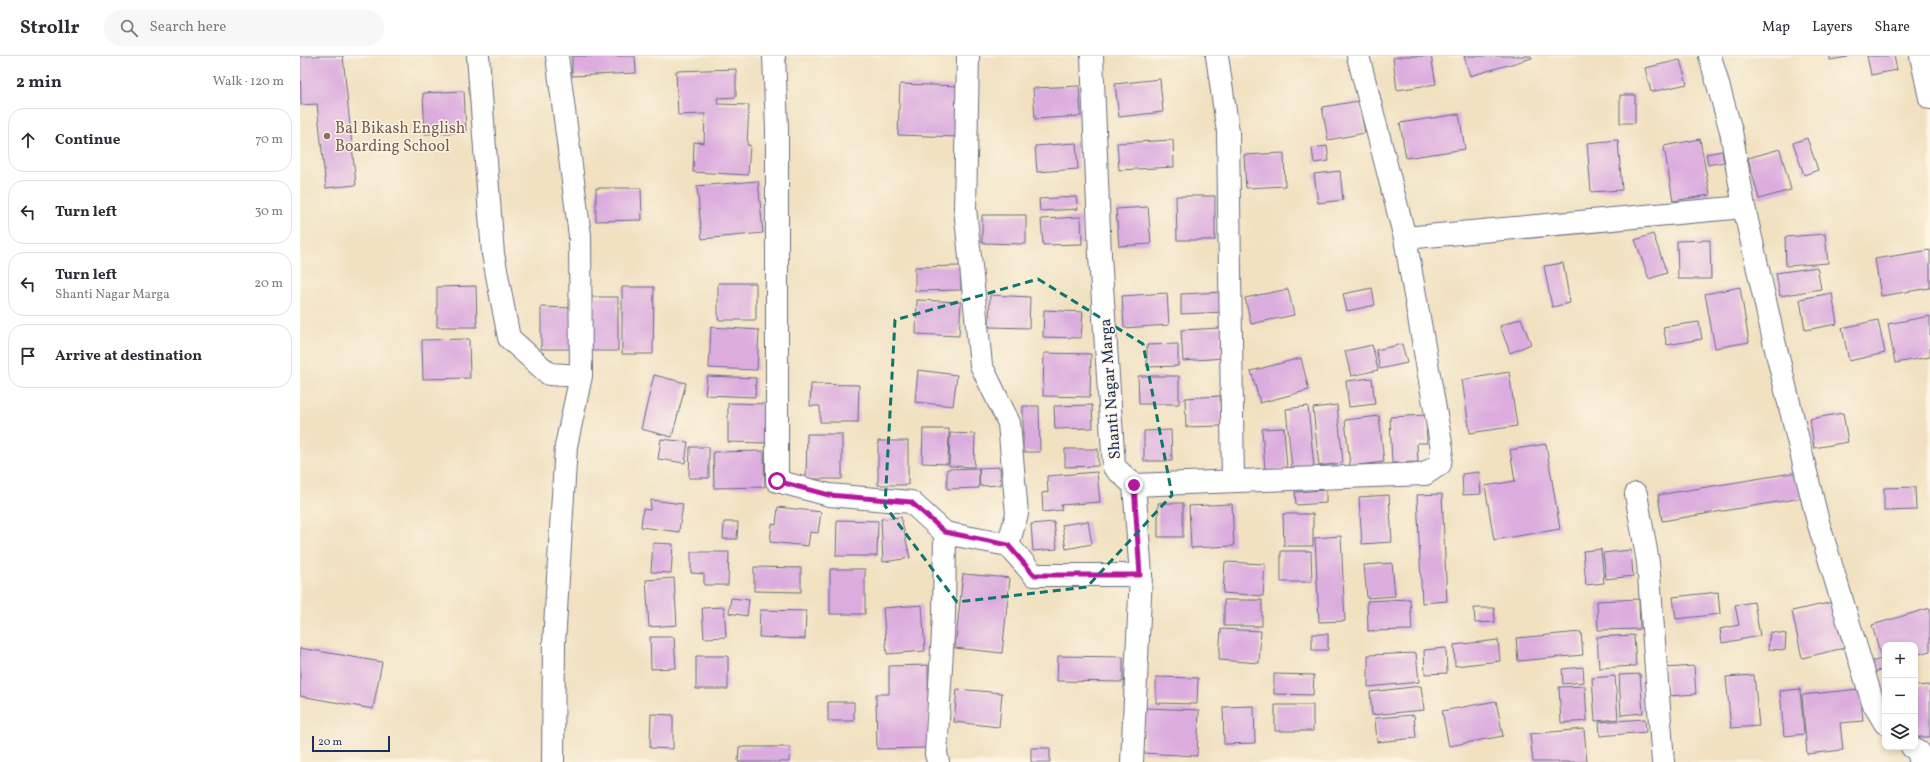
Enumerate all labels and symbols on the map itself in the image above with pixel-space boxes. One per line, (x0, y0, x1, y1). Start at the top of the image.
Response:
place label: Bal Bikash English Boarding School (335, 118, 465, 158)
marker: Bal Bikash English Boarding School (322, 131, 332, 141)
street label: Shanti Nagar Marga (1095, 318, 1127, 460)
route start (768, 472, 786, 490)
route end (1125, 476, 1143, 494)
scale bar (312, 734, 390, 753)

